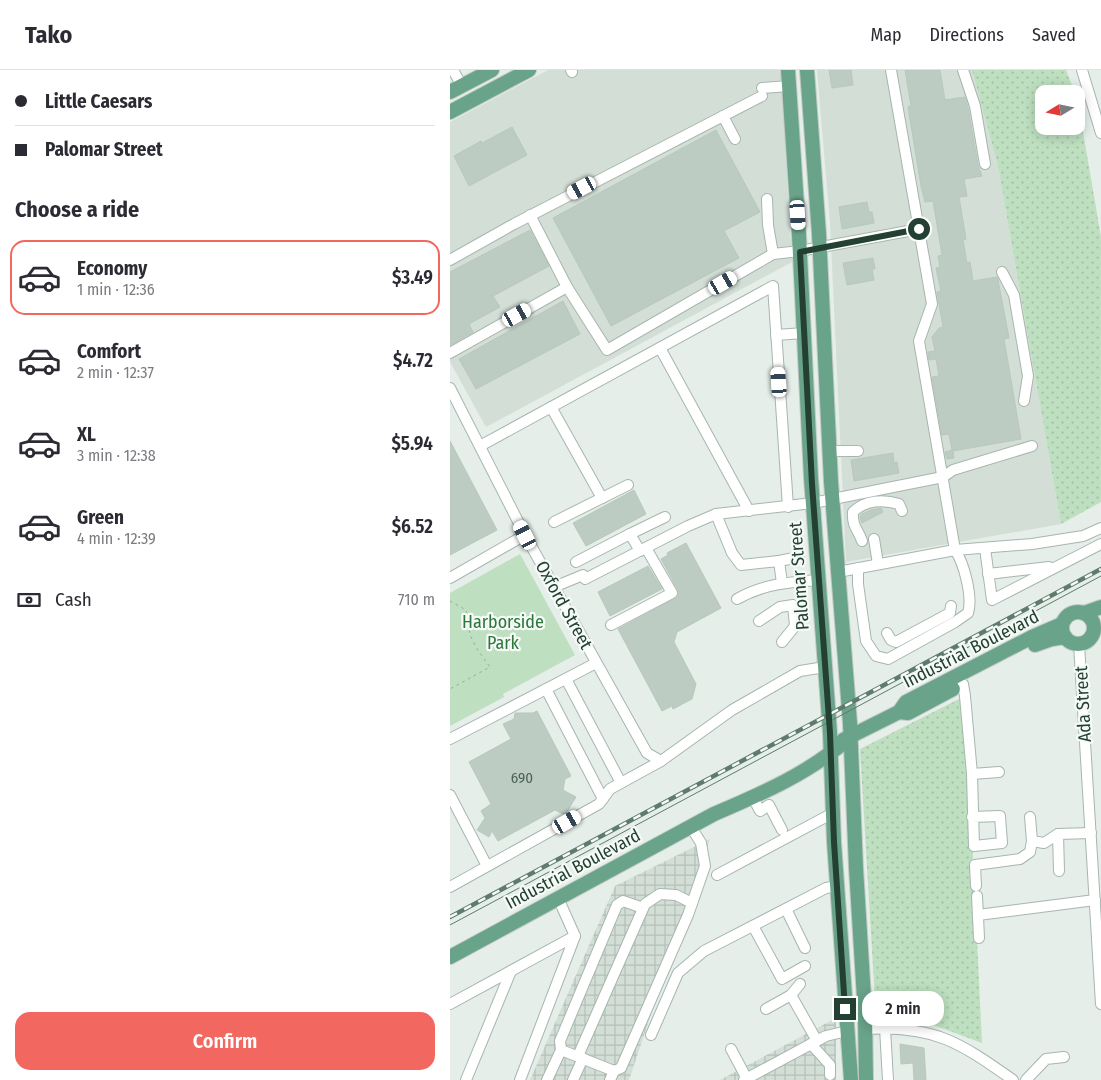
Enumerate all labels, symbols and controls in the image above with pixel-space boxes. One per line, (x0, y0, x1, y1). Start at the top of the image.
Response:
text: Tako (25, 21, 72, 49)
text: Map (870, 24, 902, 46)
text: Directions (930, 24, 1004, 46)
text: Saved (1032, 24, 1076, 46)
north arrow (1035, 85, 1085, 135)
map controls (1035, 85, 1085, 135)
text: Little Caesars (45, 90, 152, 113)
text: Palomar Street (45, 138, 163, 161)
car (565, 174, 598, 202)
text: Choose a ride (15, 196, 139, 223)
car (789, 200, 806, 230)
route start (908, 218, 930, 240)
icon: car (17, 255, 62, 300)
text: Economy (77, 257, 147, 280)
text: $3.49 (392, 266, 433, 289)
car (706, 269, 739, 297)
text: 1 min · 12:36 (77, 280, 155, 299)
car (500, 301, 533, 329)
icon: car (17, 338, 62, 383)
text: Comfort (77, 340, 141, 363)
text: $4.72 (393, 349, 433, 372)
text: 2 min · 12:37 (77, 363, 154, 382)
car (770, 367, 787, 397)
icon: car (17, 421, 62, 466)
text: XL (77, 423, 96, 446)
text: $5.94 (391, 432, 433, 455)
text: 3 min · 12:38 (77, 446, 156, 465)
icon: car (17, 504, 62, 549)
text: Green (77, 506, 124, 529)
text: $6.52 (392, 515, 433, 538)
car (511, 518, 538, 552)
street label: Palomar Street (784, 521, 814, 631)
text: 4 min · 12:39 (77, 529, 156, 548)
street label: Oxford Street (531, 557, 597, 653)
icon: cash (15, 586, 43, 614)
text: Cash (55, 588, 92, 611)
text: 710 m (398, 590, 435, 609)
street label: Industrial Boulevard (899, 605, 1043, 693)
park label: Harborside Park (462, 611, 544, 654)
street label: Ada Street (1070, 665, 1096, 743)
house number: 690 (511, 769, 533, 787)
car (550, 808, 583, 836)
street label: Industrial Boulevard (502, 824, 644, 914)
callout: 2 min (862, 992, 945, 1026)
route end (834, 998, 856, 1020)
text: 2 min (885, 999, 921, 1018)
button: Confirm (15, 1012, 435, 1070)

